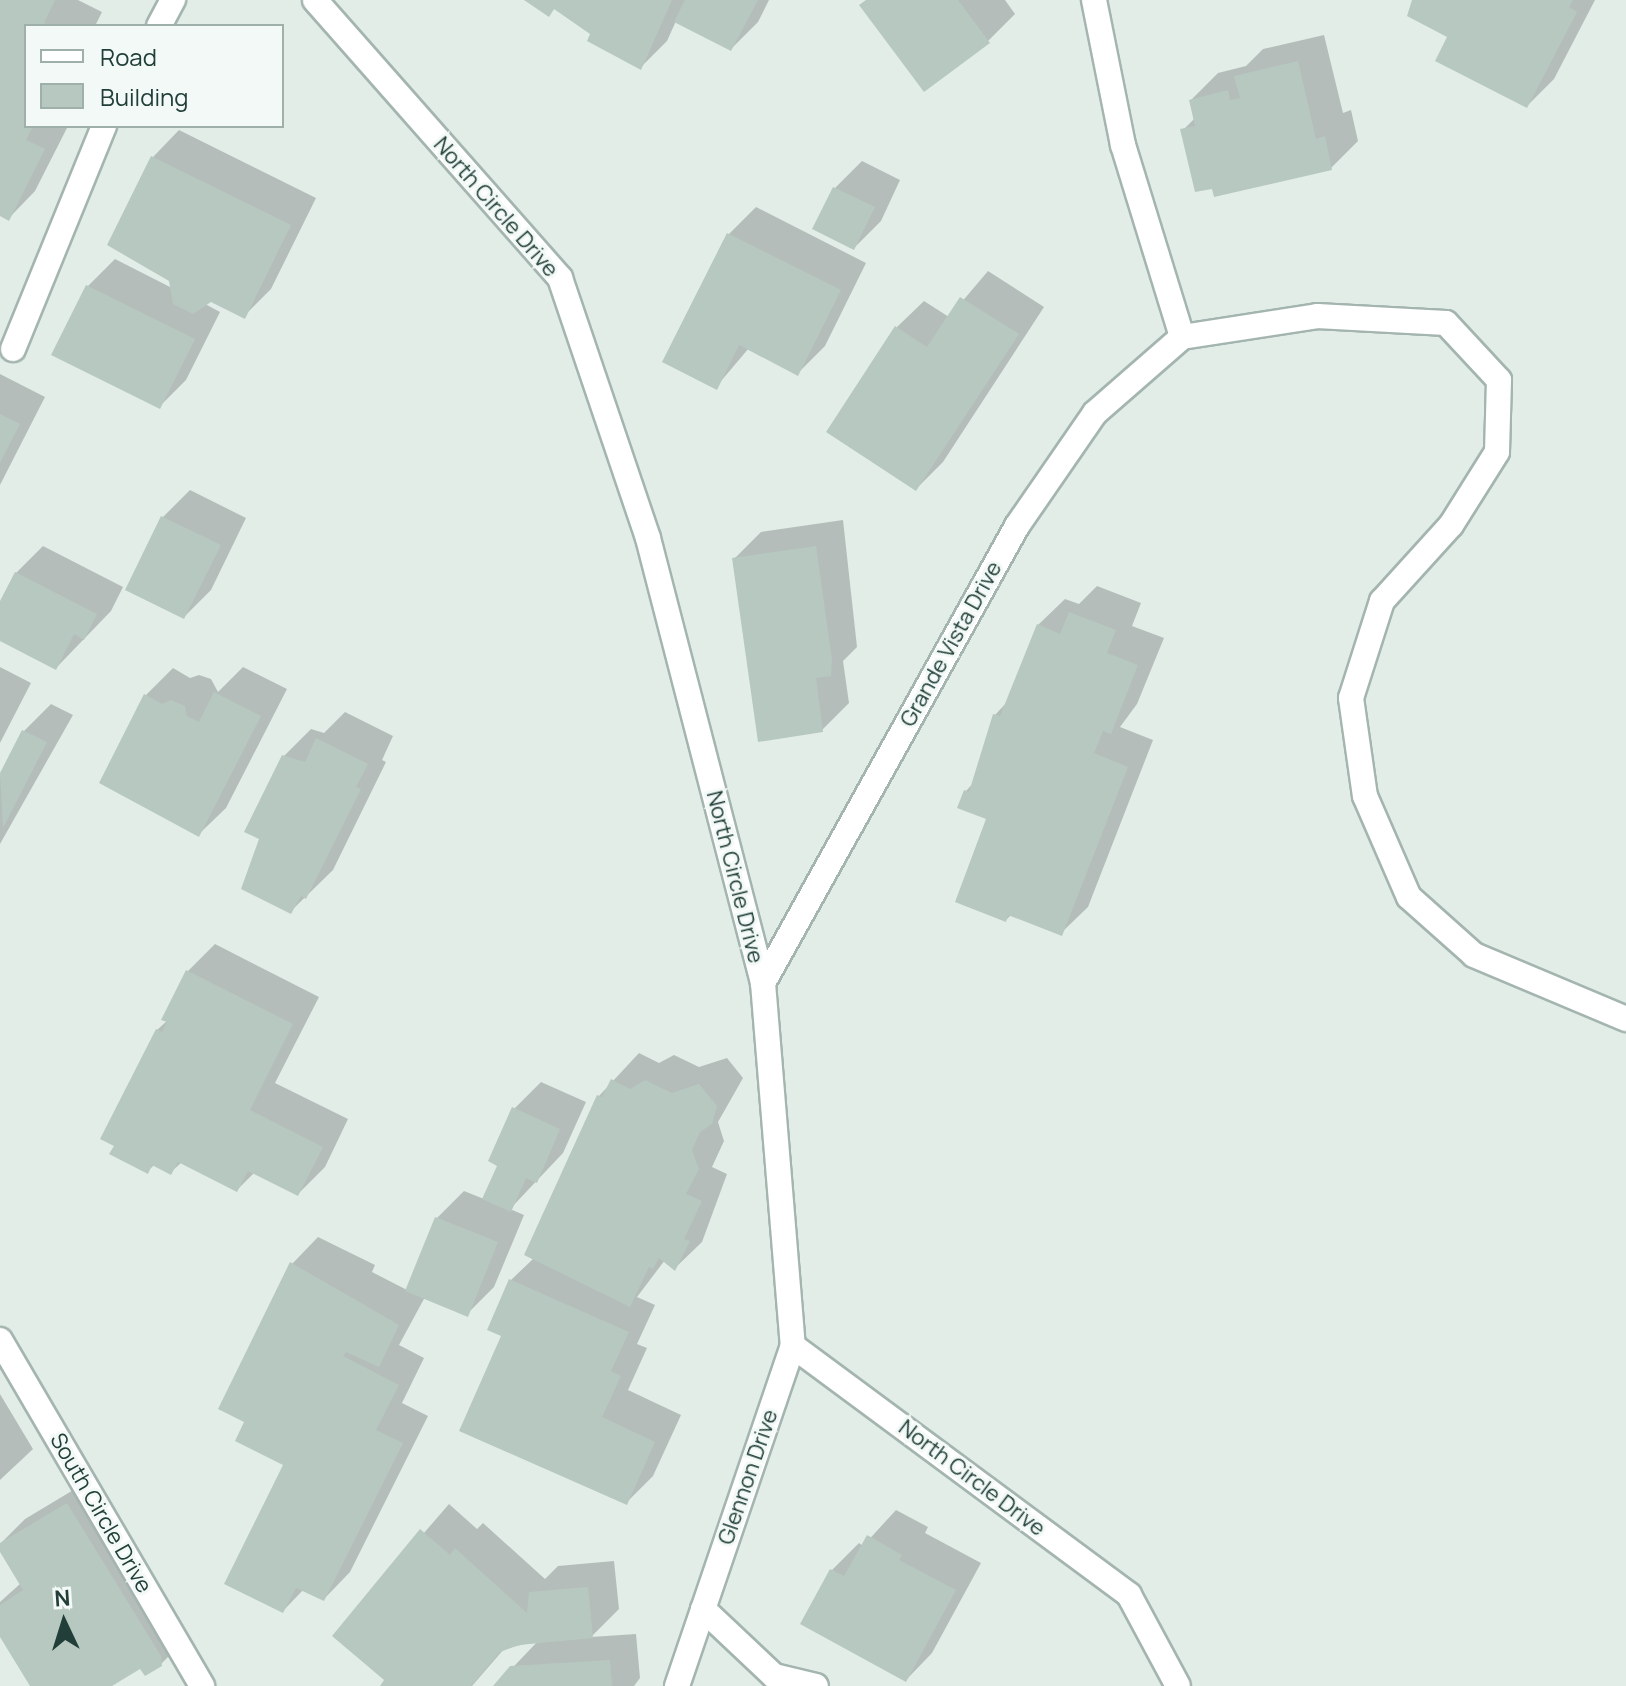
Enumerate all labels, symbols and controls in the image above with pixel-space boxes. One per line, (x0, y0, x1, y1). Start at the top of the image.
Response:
legend (24, 24, 284, 128)
text: Road (100, 40, 157, 73)
text: Building (100, 80, 188, 113)
street label: North Circle Drive (428, 132, 564, 282)
street label: Grande Vista Drive (895, 557, 1007, 731)
street label: North Circle Drive (701, 788, 769, 966)
street label: Glennon Drive (713, 1406, 783, 1548)
street label: North Circle Drive (894, 1414, 1050, 1542)
street label: South Circle Drive (45, 1428, 157, 1598)
north arrow (24, 1582, 104, 1662)
text: N (53, 1583, 71, 1614)

